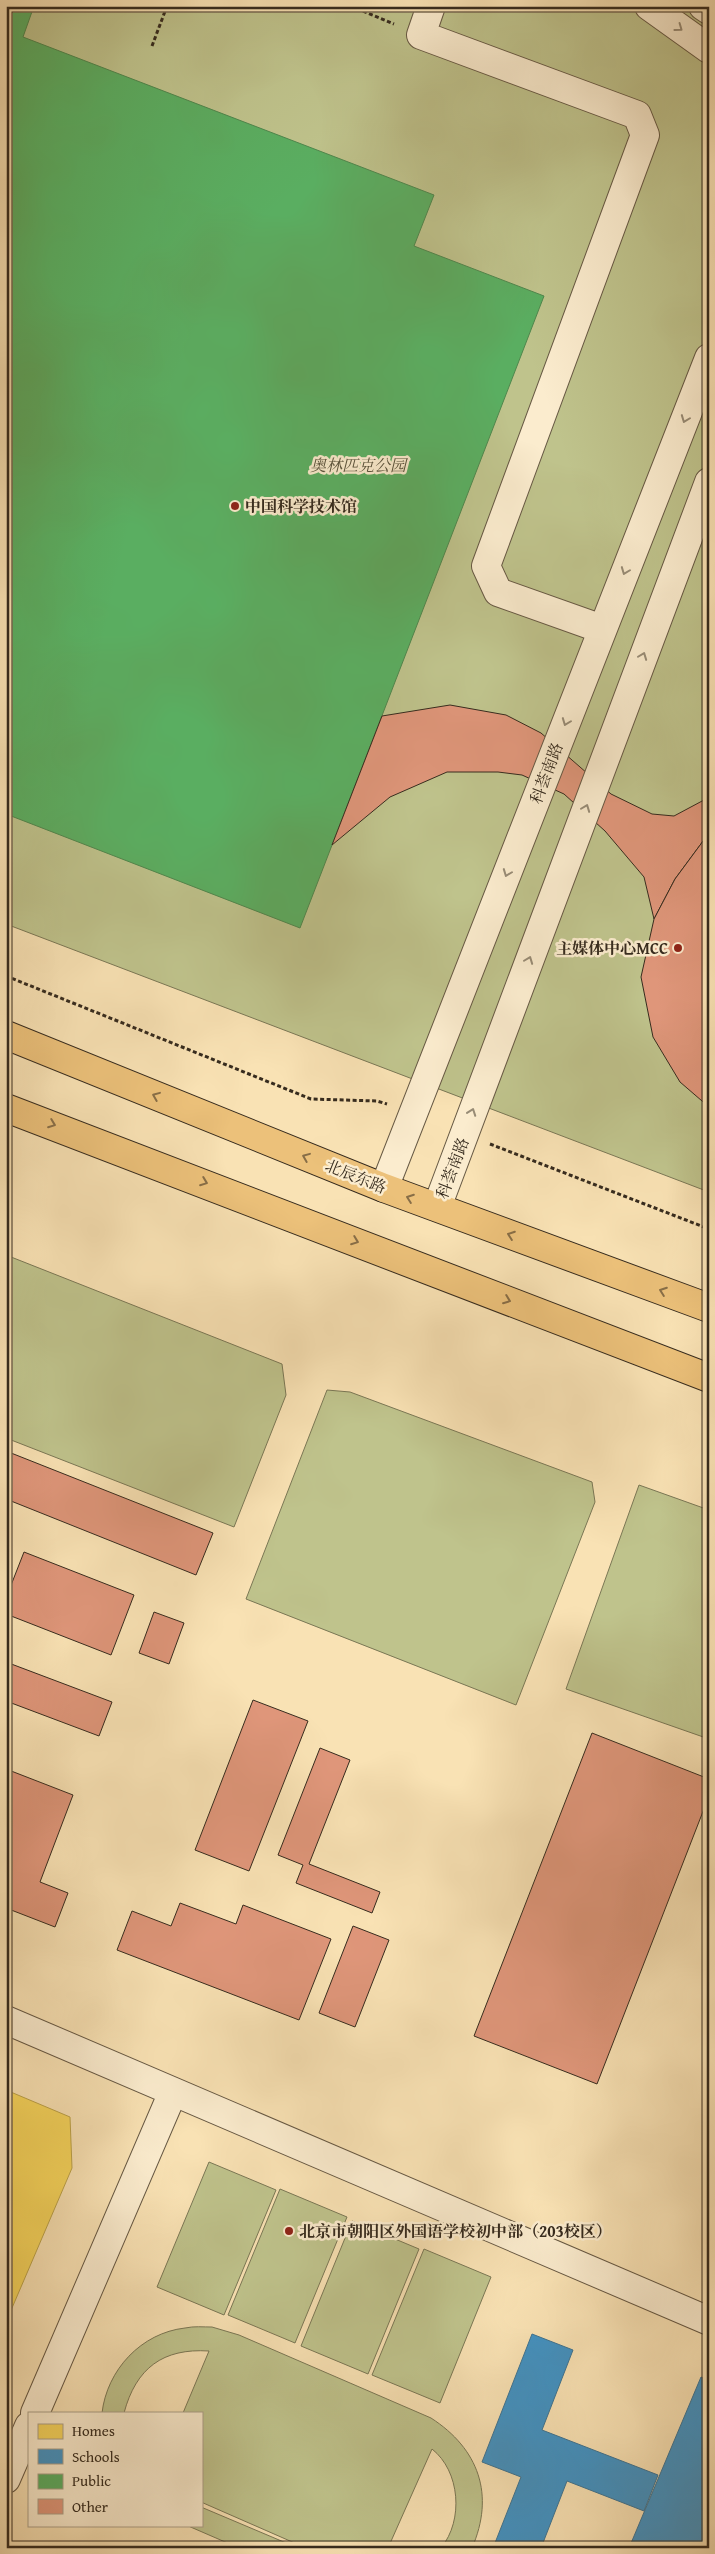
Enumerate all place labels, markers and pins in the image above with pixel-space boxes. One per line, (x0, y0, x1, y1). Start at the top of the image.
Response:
place label: 中国科学技术馆 (245, 494, 357, 518)
marker: 中国科学技术馆 (229, 500, 241, 512)
place label: 主媒体中心MCC (556, 936, 668, 960)
marker: 主媒体中心MCC (672, 942, 684, 954)
place label: 北京市朝阳区外国语学校初中部（203校区） (299, 2219, 612, 2243)
marker: 北京市朝阳区外国语学校初中部（203校区） (283, 2225, 295, 2237)

